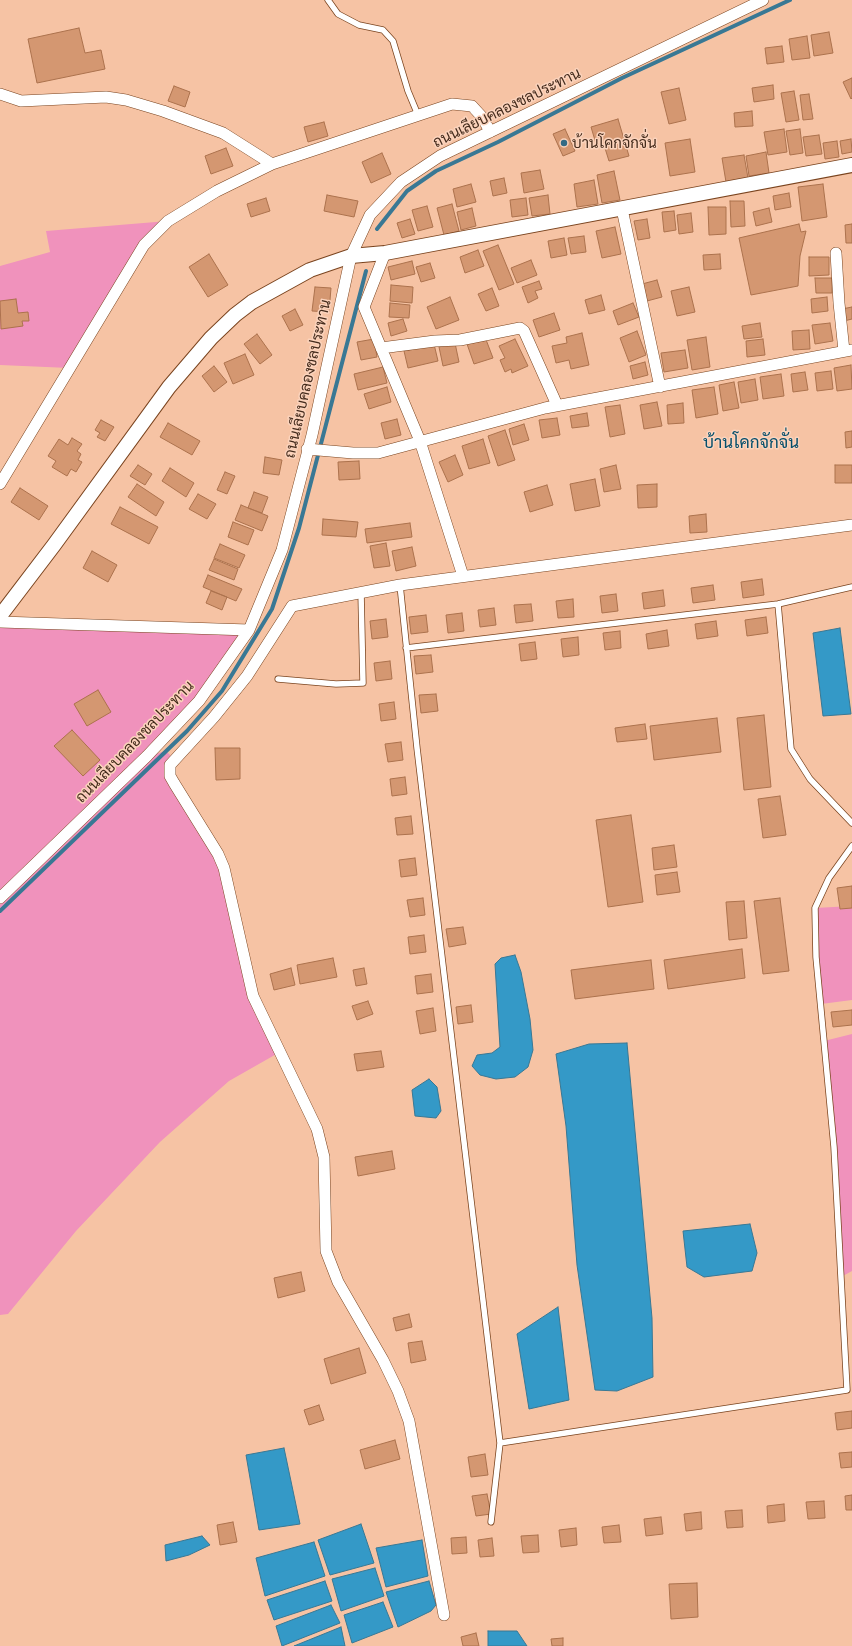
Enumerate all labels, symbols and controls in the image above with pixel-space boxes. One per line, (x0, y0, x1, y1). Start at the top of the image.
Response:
street label: ถนนเลียบคลองชลประทาน (430, 64, 584, 152)
place label: บ้านโคกจักจั่น (572, 134, 657, 152)
marker: บ้านโคกจักจั่น (559, 138, 569, 148)
street label: ถนนเลียบคลองชลประทาน (281, 298, 335, 460)
district label: บ้านโคกจักจั่น (703, 433, 799, 453)
street label: ถนนเลียบคลองชลประทาน (72, 677, 198, 807)

